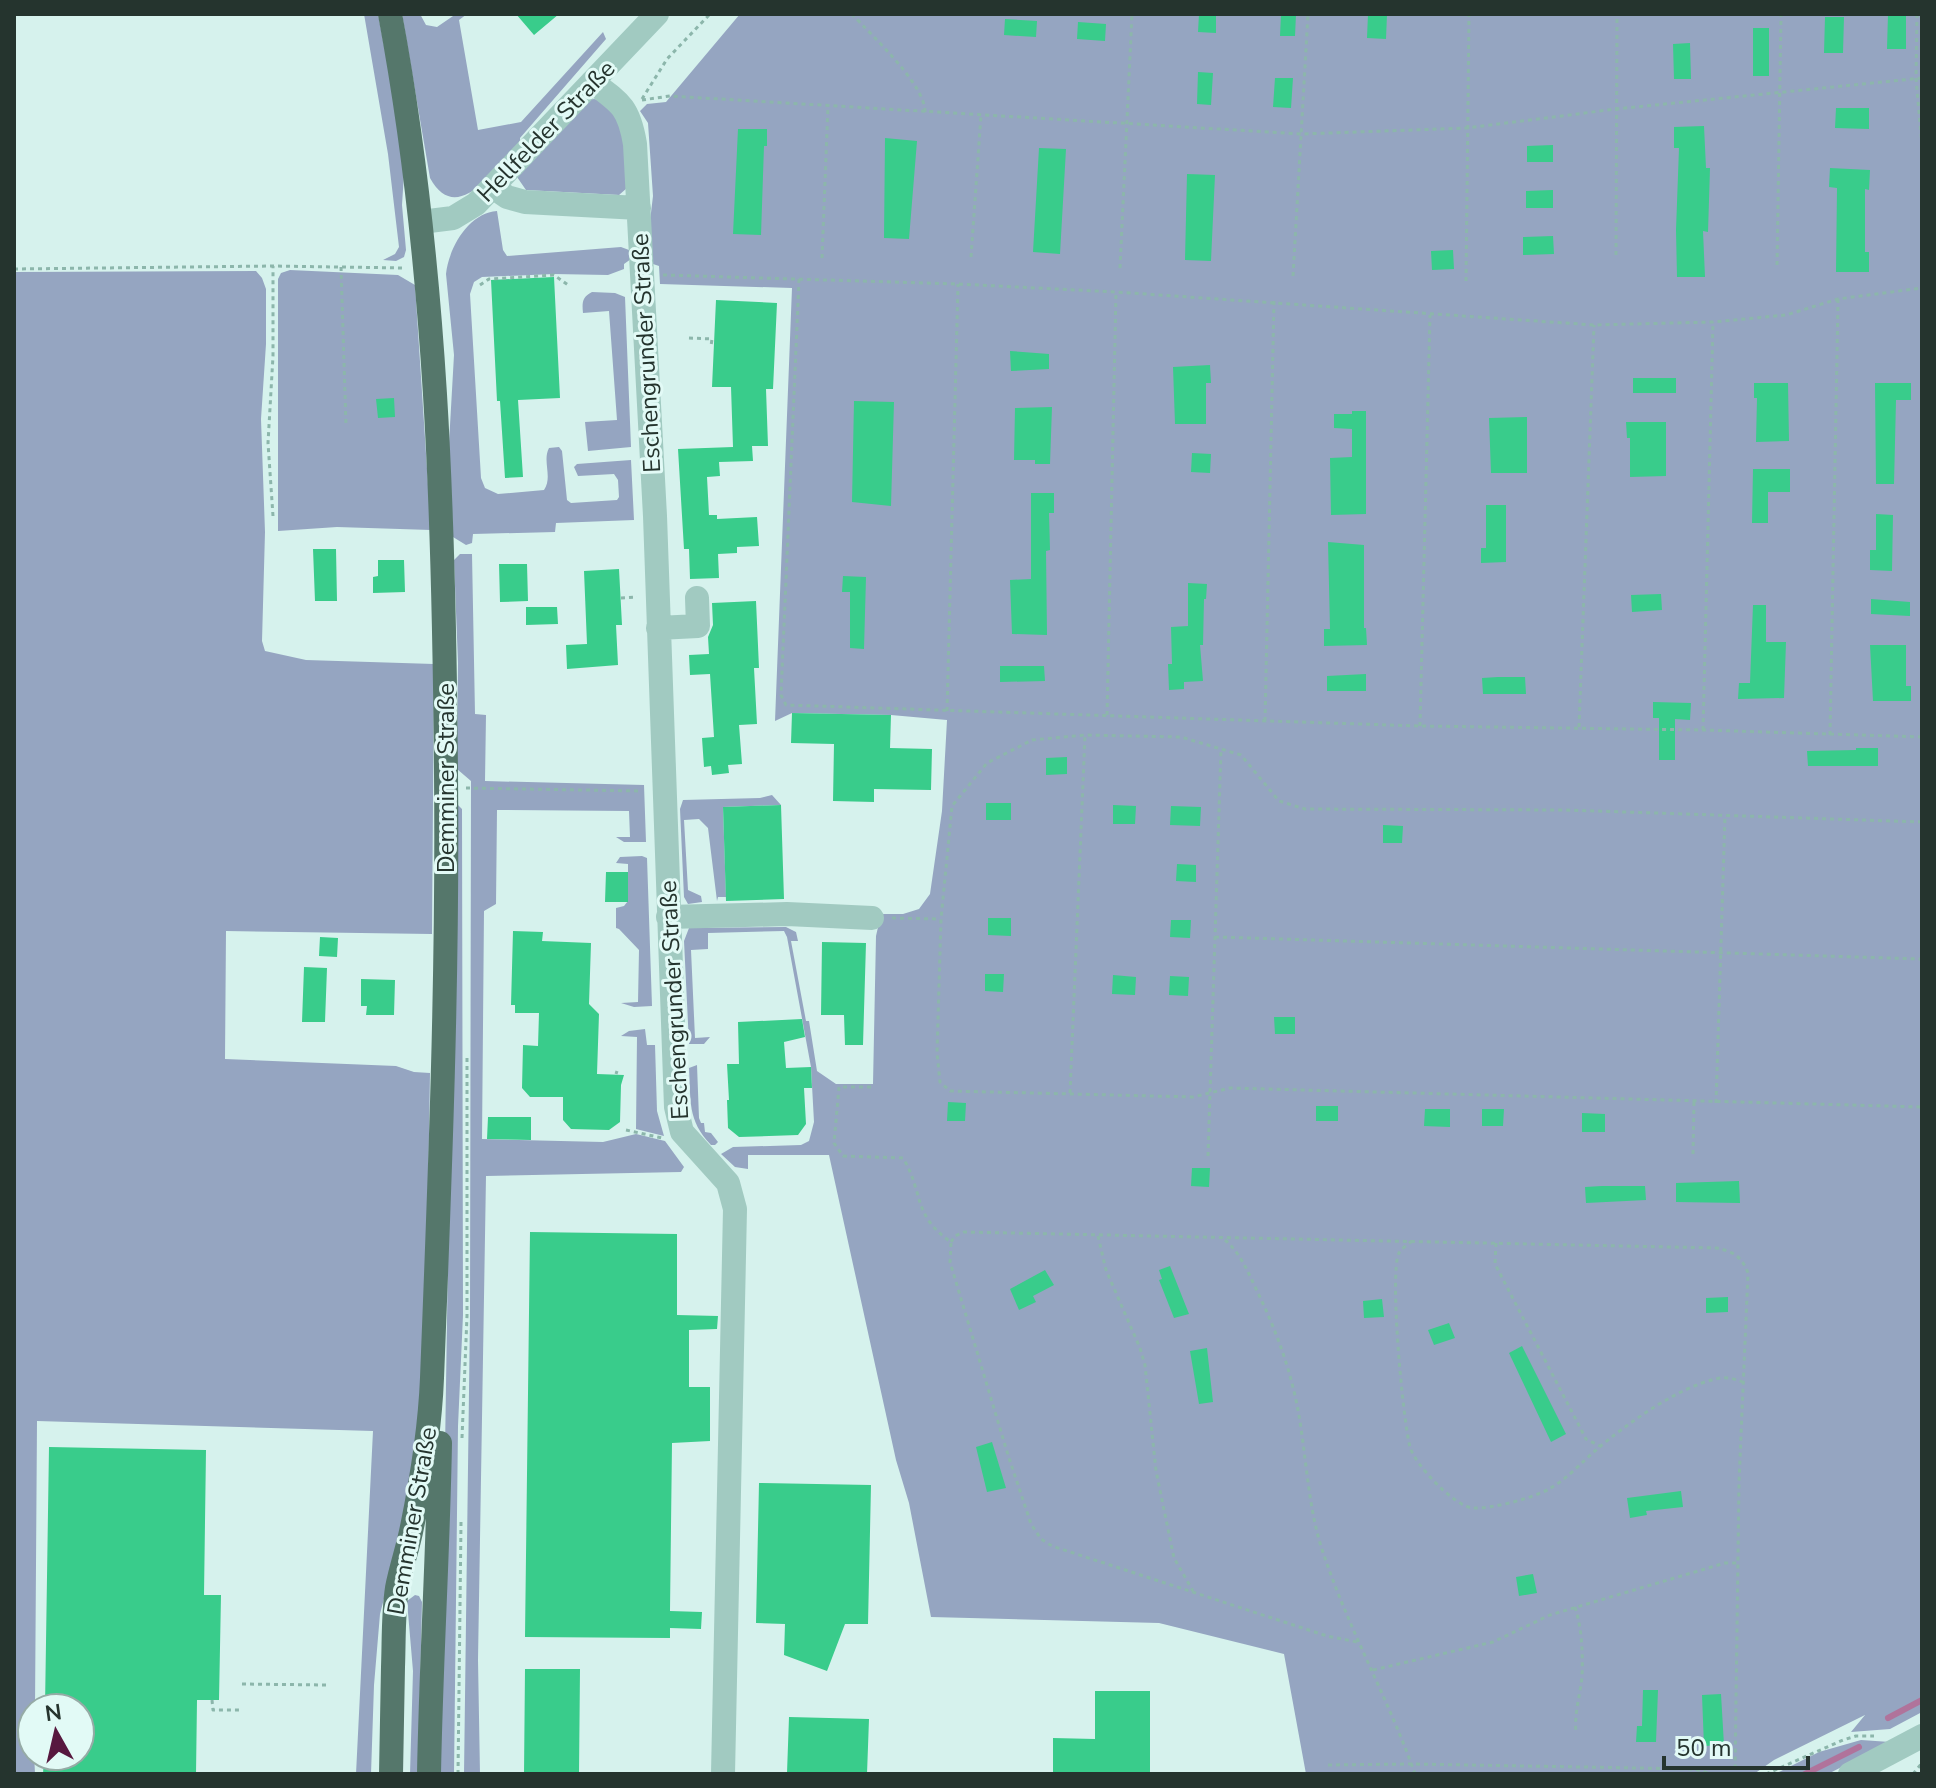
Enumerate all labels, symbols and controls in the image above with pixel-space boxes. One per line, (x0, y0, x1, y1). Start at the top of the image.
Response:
street label: Hellfelder Straße (470, 53, 622, 209)
street label: Eschengrunder Straße (624, 233, 668, 473)
street label: Demminer Straße (430, 683, 462, 873)
street label: Eschengrunder Straße (652, 880, 696, 1120)
street label: Demminer Straße (380, 1425, 444, 1617)
north arrow (16, 1692, 96, 1772)
text: N (43, 1697, 64, 1729)
scale bar (1664, 1720, 1808, 1770)
text: 50 m (1676, 1732, 1732, 1764)

